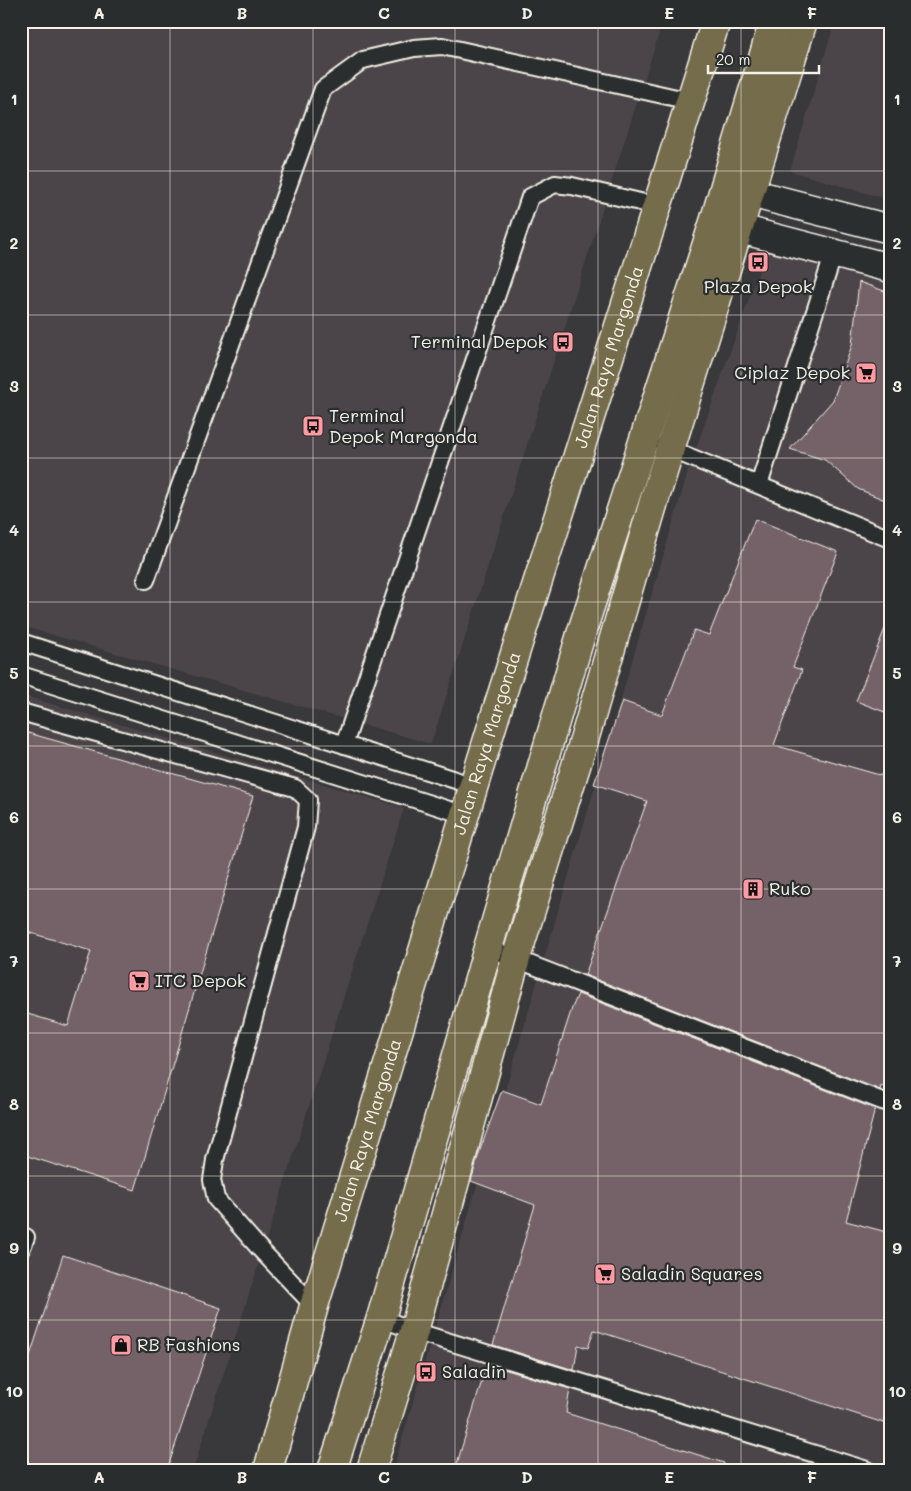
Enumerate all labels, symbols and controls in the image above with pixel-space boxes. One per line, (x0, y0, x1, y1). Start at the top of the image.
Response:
text: A (93, 2, 105, 23)
text: B (237, 2, 247, 23)
text: C (378, 2, 390, 23)
text: D (521, 2, 533, 23)
text: E (664, 2, 674, 23)
text: F (807, 2, 817, 23)
scale bar (708, 42, 820, 74)
text: 20 m (716, 49, 750, 69)
text: 1 (10, 88, 18, 109)
text: 1 (893, 88, 901, 109)
text: 2 (10, 232, 19, 253)
text: 2 (893, 232, 902, 253)
bus stop icon: Plaza Depok (746, 250, 770, 274)
street label: Jalan Raya Margonda (568, 263, 648, 451)
place label: Plaza Depok (704, 274, 812, 298)
place label: Terminal Depok (411, 329, 547, 353)
bus stop icon: Terminal Depok (551, 330, 575, 354)
place label: Ciplaz Depok (734, 360, 850, 384)
supermarket icon: Ciplaz Depok (854, 361, 878, 385)
text: 3 (9, 375, 19, 396)
text: 3 (892, 375, 902, 396)
place label: Terminal Depok Margonda (329, 403, 478, 448)
bus stop icon: Terminal Depok Margonda (301, 414, 325, 438)
text: 4 (9, 519, 19, 540)
text: 4 (892, 519, 902, 540)
street label: Jalan Raya Margonda (446, 649, 526, 837)
text: 5 (9, 662, 19, 683)
text: 5 (892, 662, 902, 683)
text: 6 (9, 806, 19, 827)
text: 6 (892, 806, 902, 827)
place label: Ruko (769, 876, 811, 900)
building icon: Ruko (741, 877, 765, 901)
text: 7 (10, 950, 19, 971)
text: 7 (893, 950, 902, 971)
place label: ITC Depok (155, 968, 246, 992)
supermarket icon: ITC Depok (127, 969, 151, 993)
street label: Jalan Raya Margonda (328, 1036, 406, 1225)
text: 8 (9, 1093, 19, 1114)
text: 8 (892, 1093, 902, 1114)
text: 9 (9, 1237, 19, 1258)
text: 9 (892, 1237, 902, 1258)
place label: Saladin Squares (621, 1261, 762, 1285)
supermarket icon: Saladin Squares (593, 1262, 617, 1286)
place label: RB Fashions (137, 1332, 241, 1356)
shop icon: RB Fashions (109, 1333, 133, 1357)
place label: Saladin (442, 1359, 506, 1383)
bus stop icon: Saladin (414, 1360, 438, 1384)
text: 10 (5, 1380, 23, 1401)
text: 10 (888, 1380, 906, 1401)
text: A (93, 1466, 105, 1487)
text: B (237, 1466, 247, 1487)
text: C (378, 1466, 390, 1487)
text: D (521, 1466, 533, 1487)
text: E (664, 1466, 674, 1487)
text: F (807, 1466, 817, 1487)

